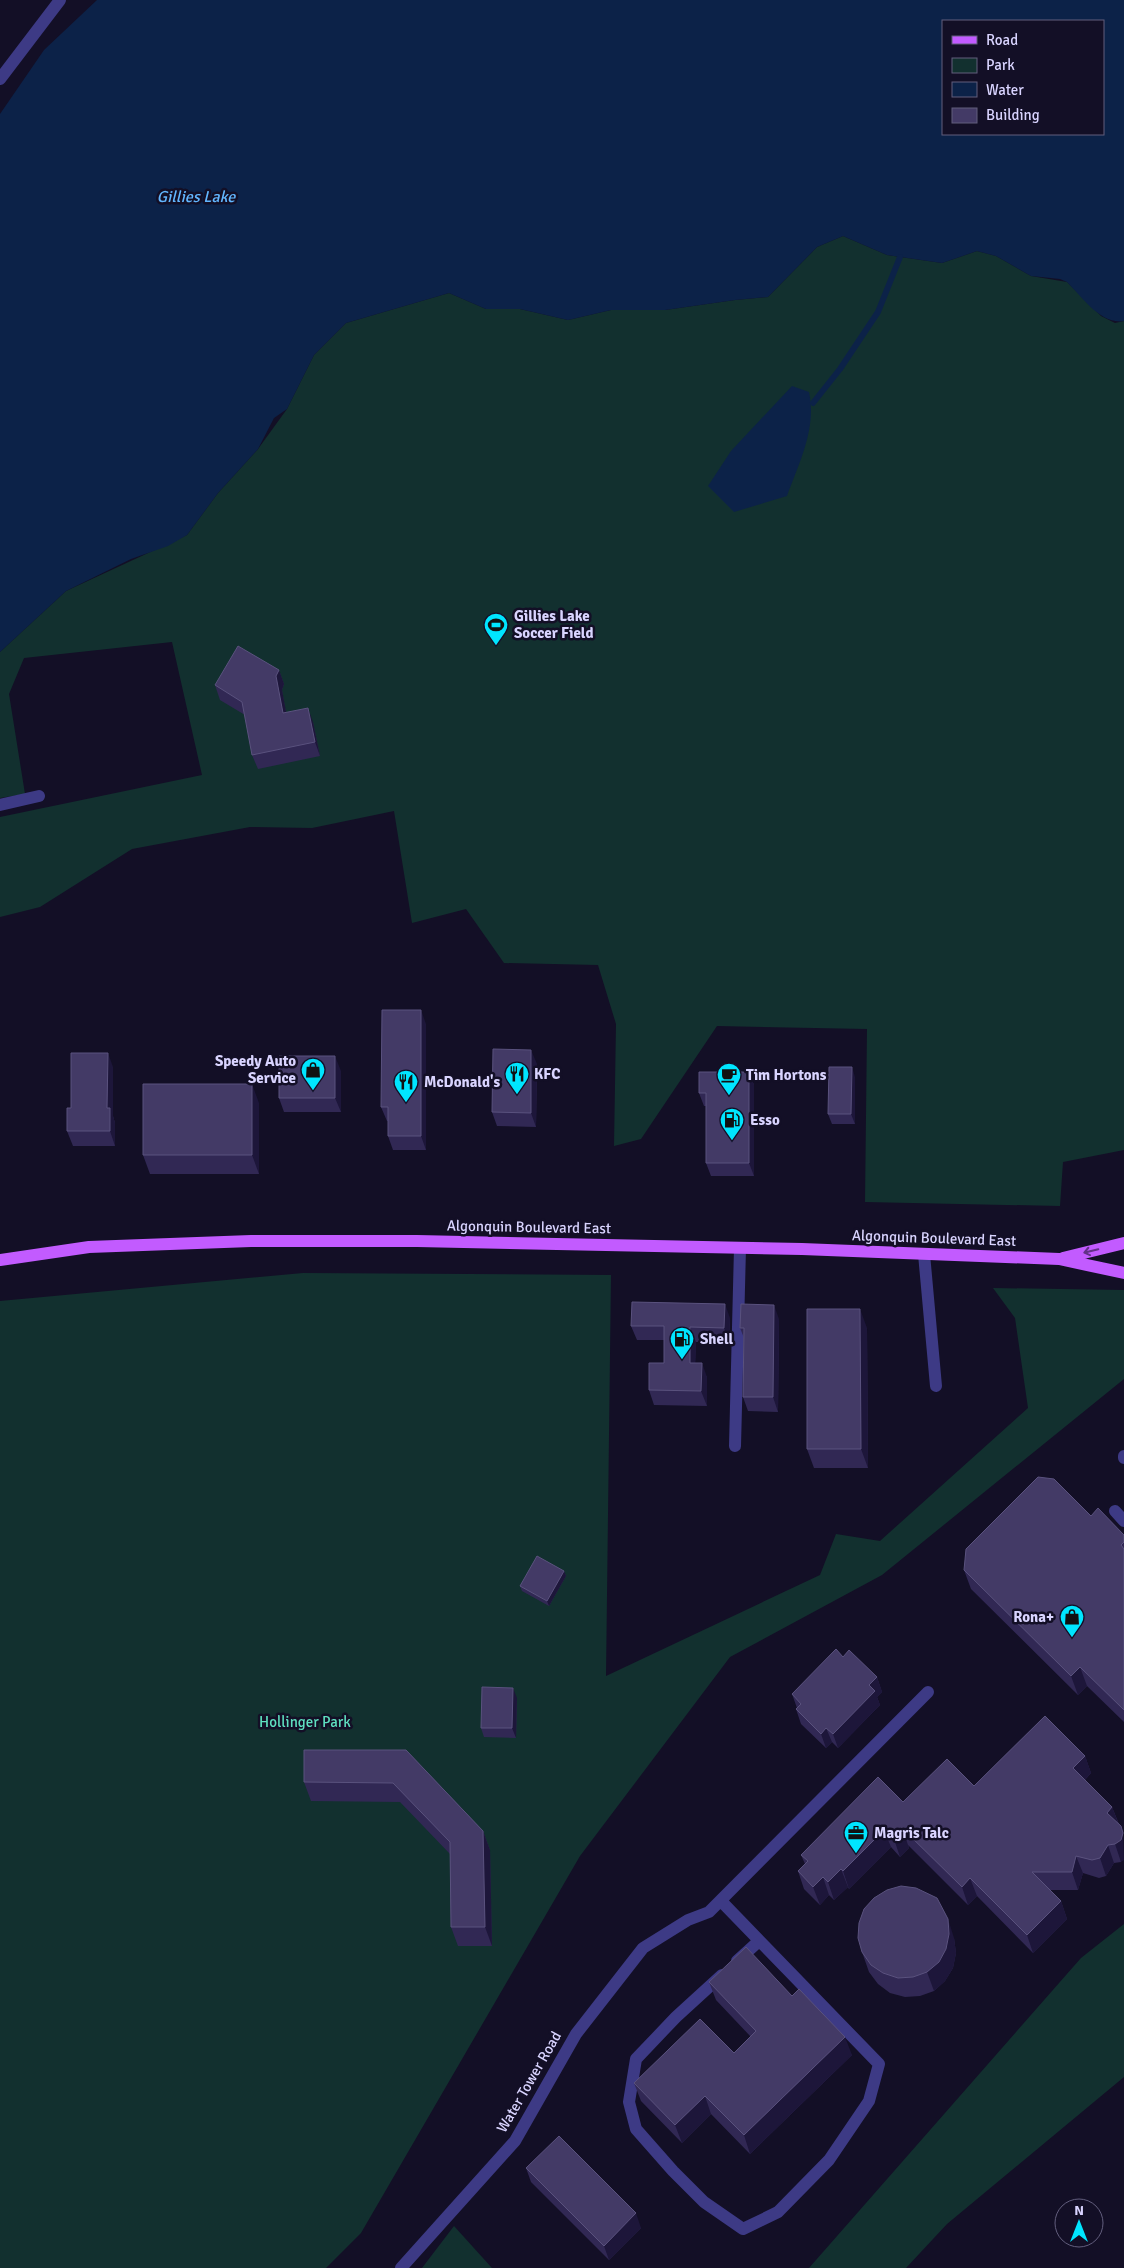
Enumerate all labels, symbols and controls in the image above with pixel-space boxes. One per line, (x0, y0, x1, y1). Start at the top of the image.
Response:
legend (942, 20, 1104, 135)
text: Road (986, 31, 1018, 49)
text: Park (986, 56, 1015, 74)
text: Water (986, 81, 1024, 99)
text: Building (986, 106, 1040, 124)
water label: Gillies Lake (157, 187, 236, 207)
place label: Gillies Lake Soccer Field (514, 607, 594, 642)
sports icon: Gillies Lake Soccer Field (483, 612, 509, 646)
place label: Speedy Auto Service (215, 1052, 296, 1087)
shop icon: Speedy Auto Service (300, 1057, 326, 1091)
restaurant icon: KFC (504, 1061, 530, 1095)
cafe icon: Tim Hortons (716, 1062, 742, 1096)
place label: KFC (534, 1065, 560, 1083)
place label: Tim Hortons (746, 1066, 827, 1084)
restaurant icon: McDonald's (393, 1069, 419, 1103)
place label: McDonald's (424, 1073, 501, 1091)
fuel station icon: Esso (719, 1107, 745, 1141)
place label: Esso (750, 1111, 780, 1129)
street label: Algonquin Boulevard East (447, 1217, 611, 1237)
street label: Algonquin Boulevard East (852, 1226, 1016, 1250)
one-way arrow (1084, 1247, 1100, 1256)
fuel station icon: Shell (669, 1326, 695, 1360)
place label: Shell (700, 1330, 733, 1348)
shop icon: Rona+ (1059, 1604, 1085, 1638)
place label: Rona+ (1013, 1608, 1054, 1626)
park label: Hollinger Park (259, 1713, 351, 1731)
office icon: Magris Talc (843, 1820, 869, 1854)
place label: Magris Talc (874, 1824, 949, 1842)
street label: Water Tower Road (493, 2028, 565, 2136)
north arrow (1054, 2198, 1104, 2248)
text: N (1074, 2202, 1084, 2219)

